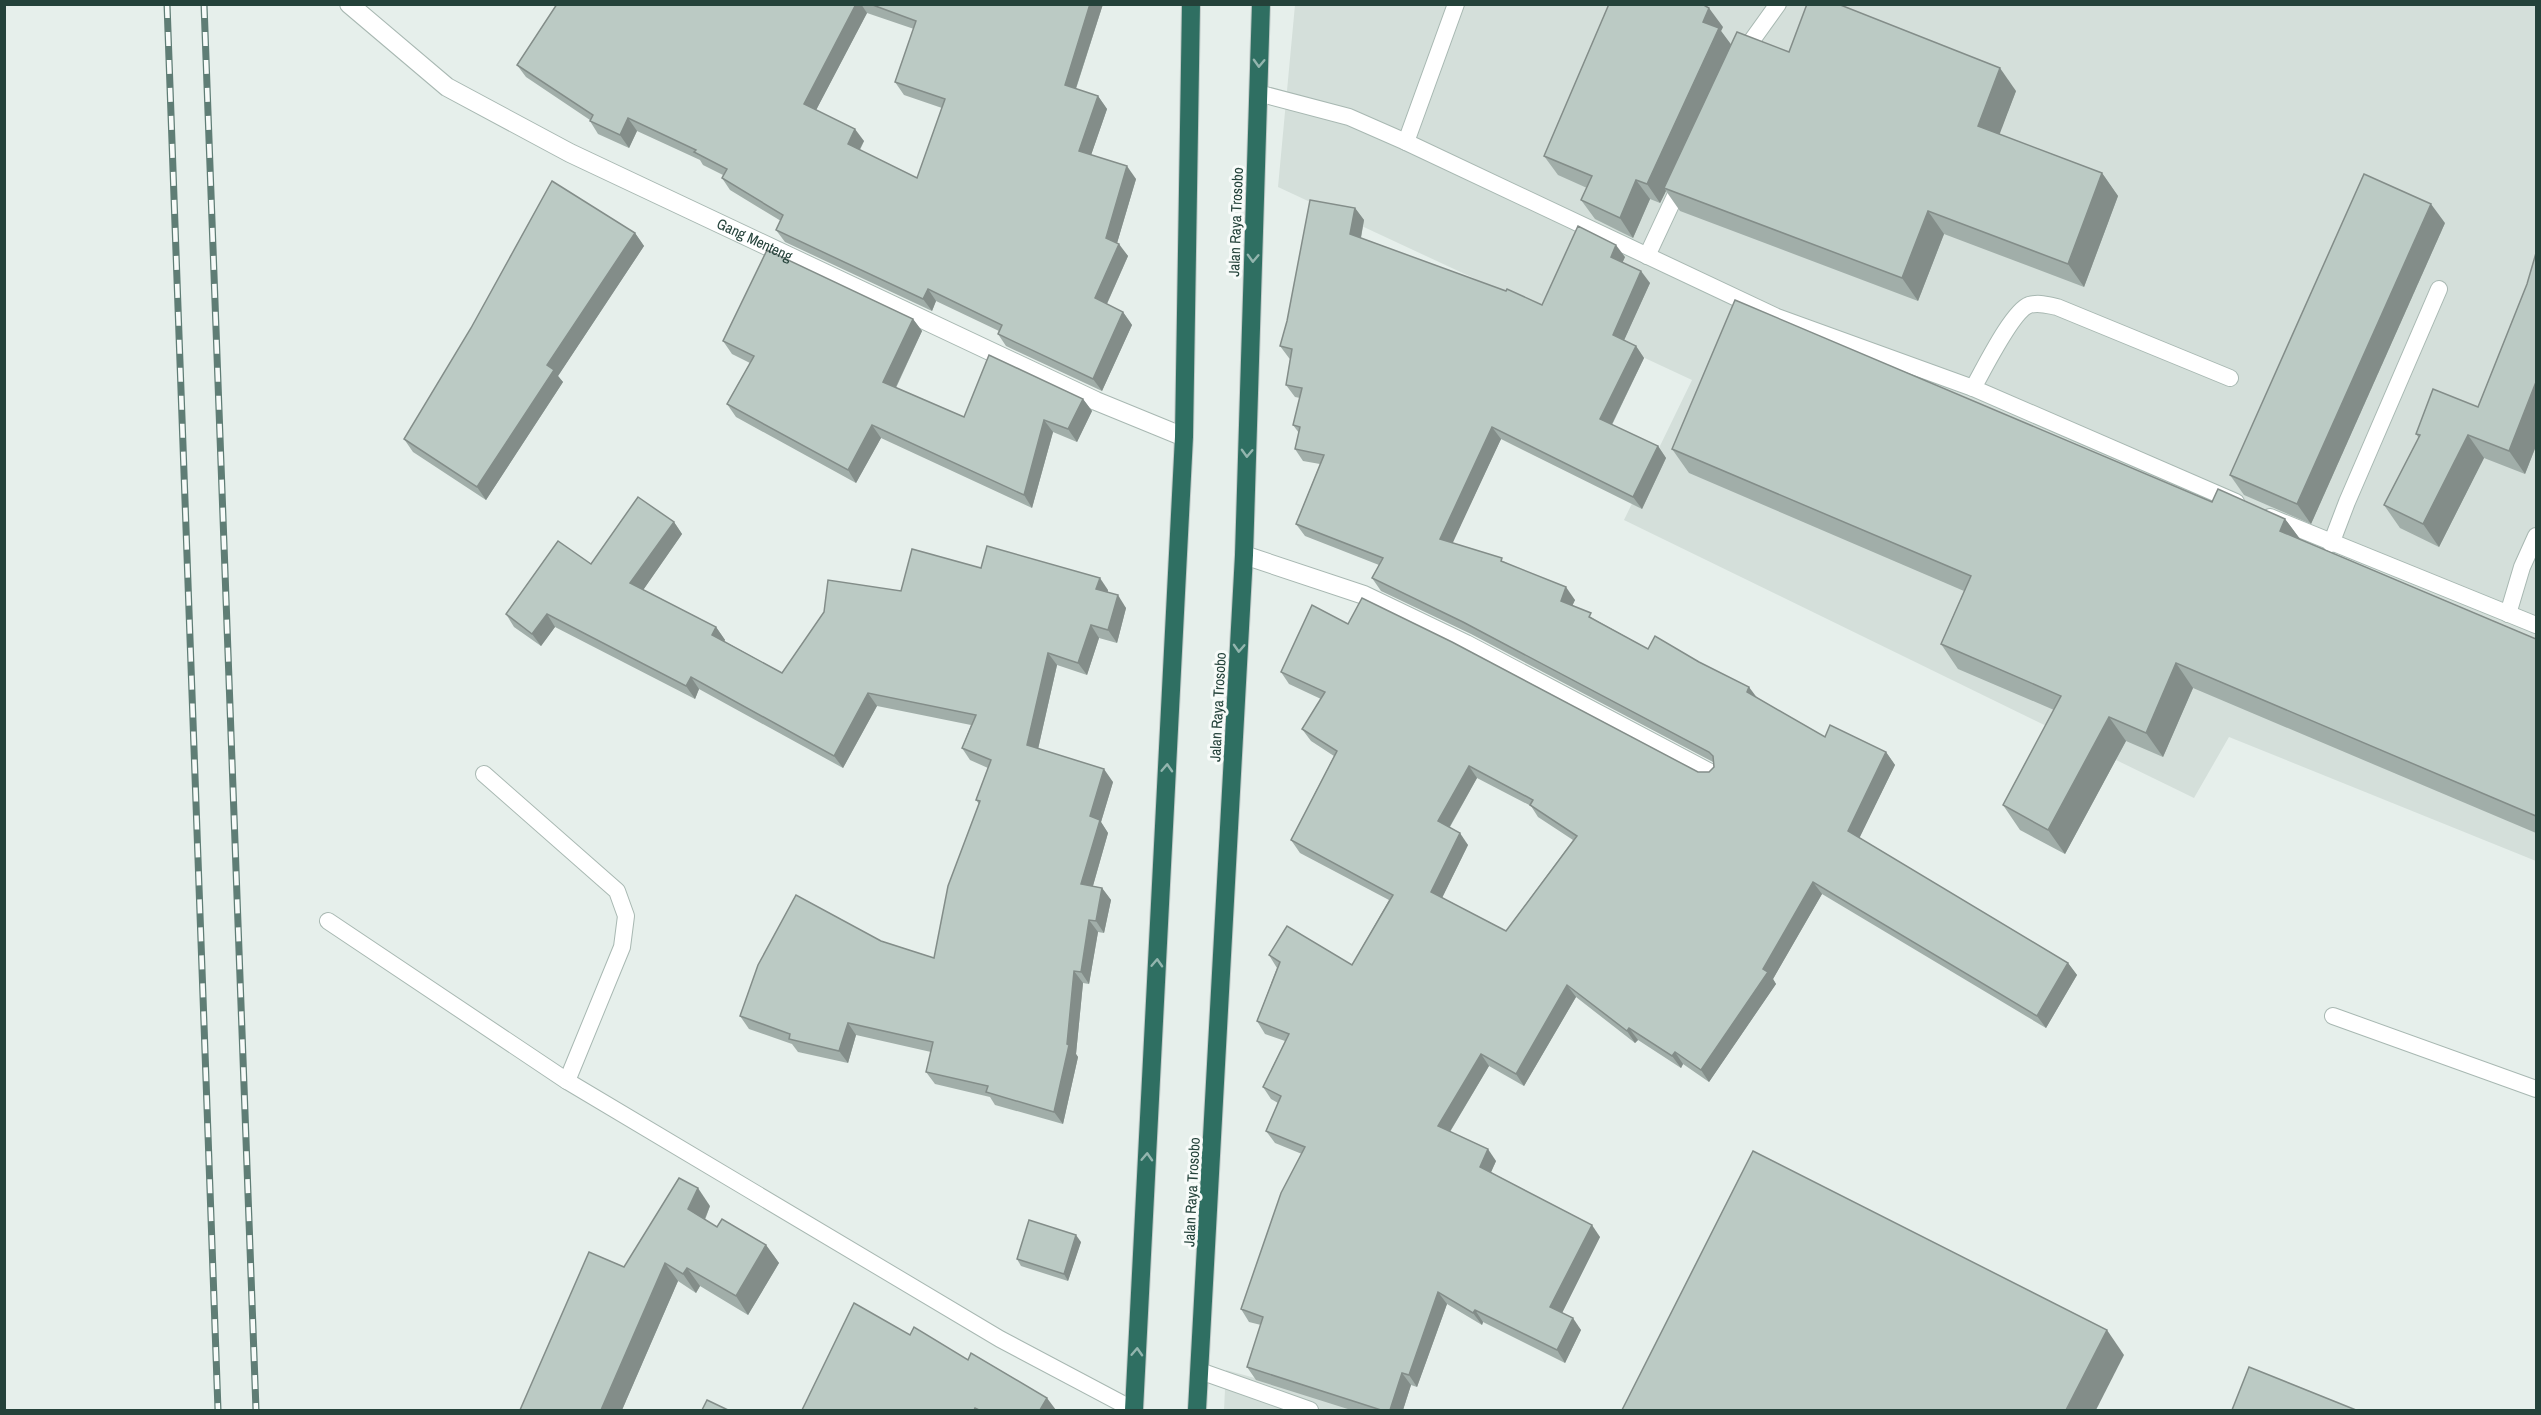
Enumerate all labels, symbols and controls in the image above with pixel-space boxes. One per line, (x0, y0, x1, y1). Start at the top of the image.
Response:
one-way arrow (1252, 58, 1265, 67)
street label: Jalan Raya Trosobo (1223, 167, 1248, 277)
street label: Gang Menteng (713, 213, 796, 266)
one-way arrow (1246, 253, 1259, 262)
one-way arrow (1241, 448, 1253, 457)
one-way arrow (1232, 643, 1245, 652)
street label: Jalan Raya Trosobo (1204, 652, 1231, 762)
one-way arrow (1160, 763, 1173, 772)
one-way arrow (1150, 958, 1163, 967)
street label: Jalan Raya Trosobo (1178, 1137, 1205, 1247)
one-way arrow (1140, 1153, 1153, 1162)
one-way arrow (1130, 1348, 1143, 1357)

